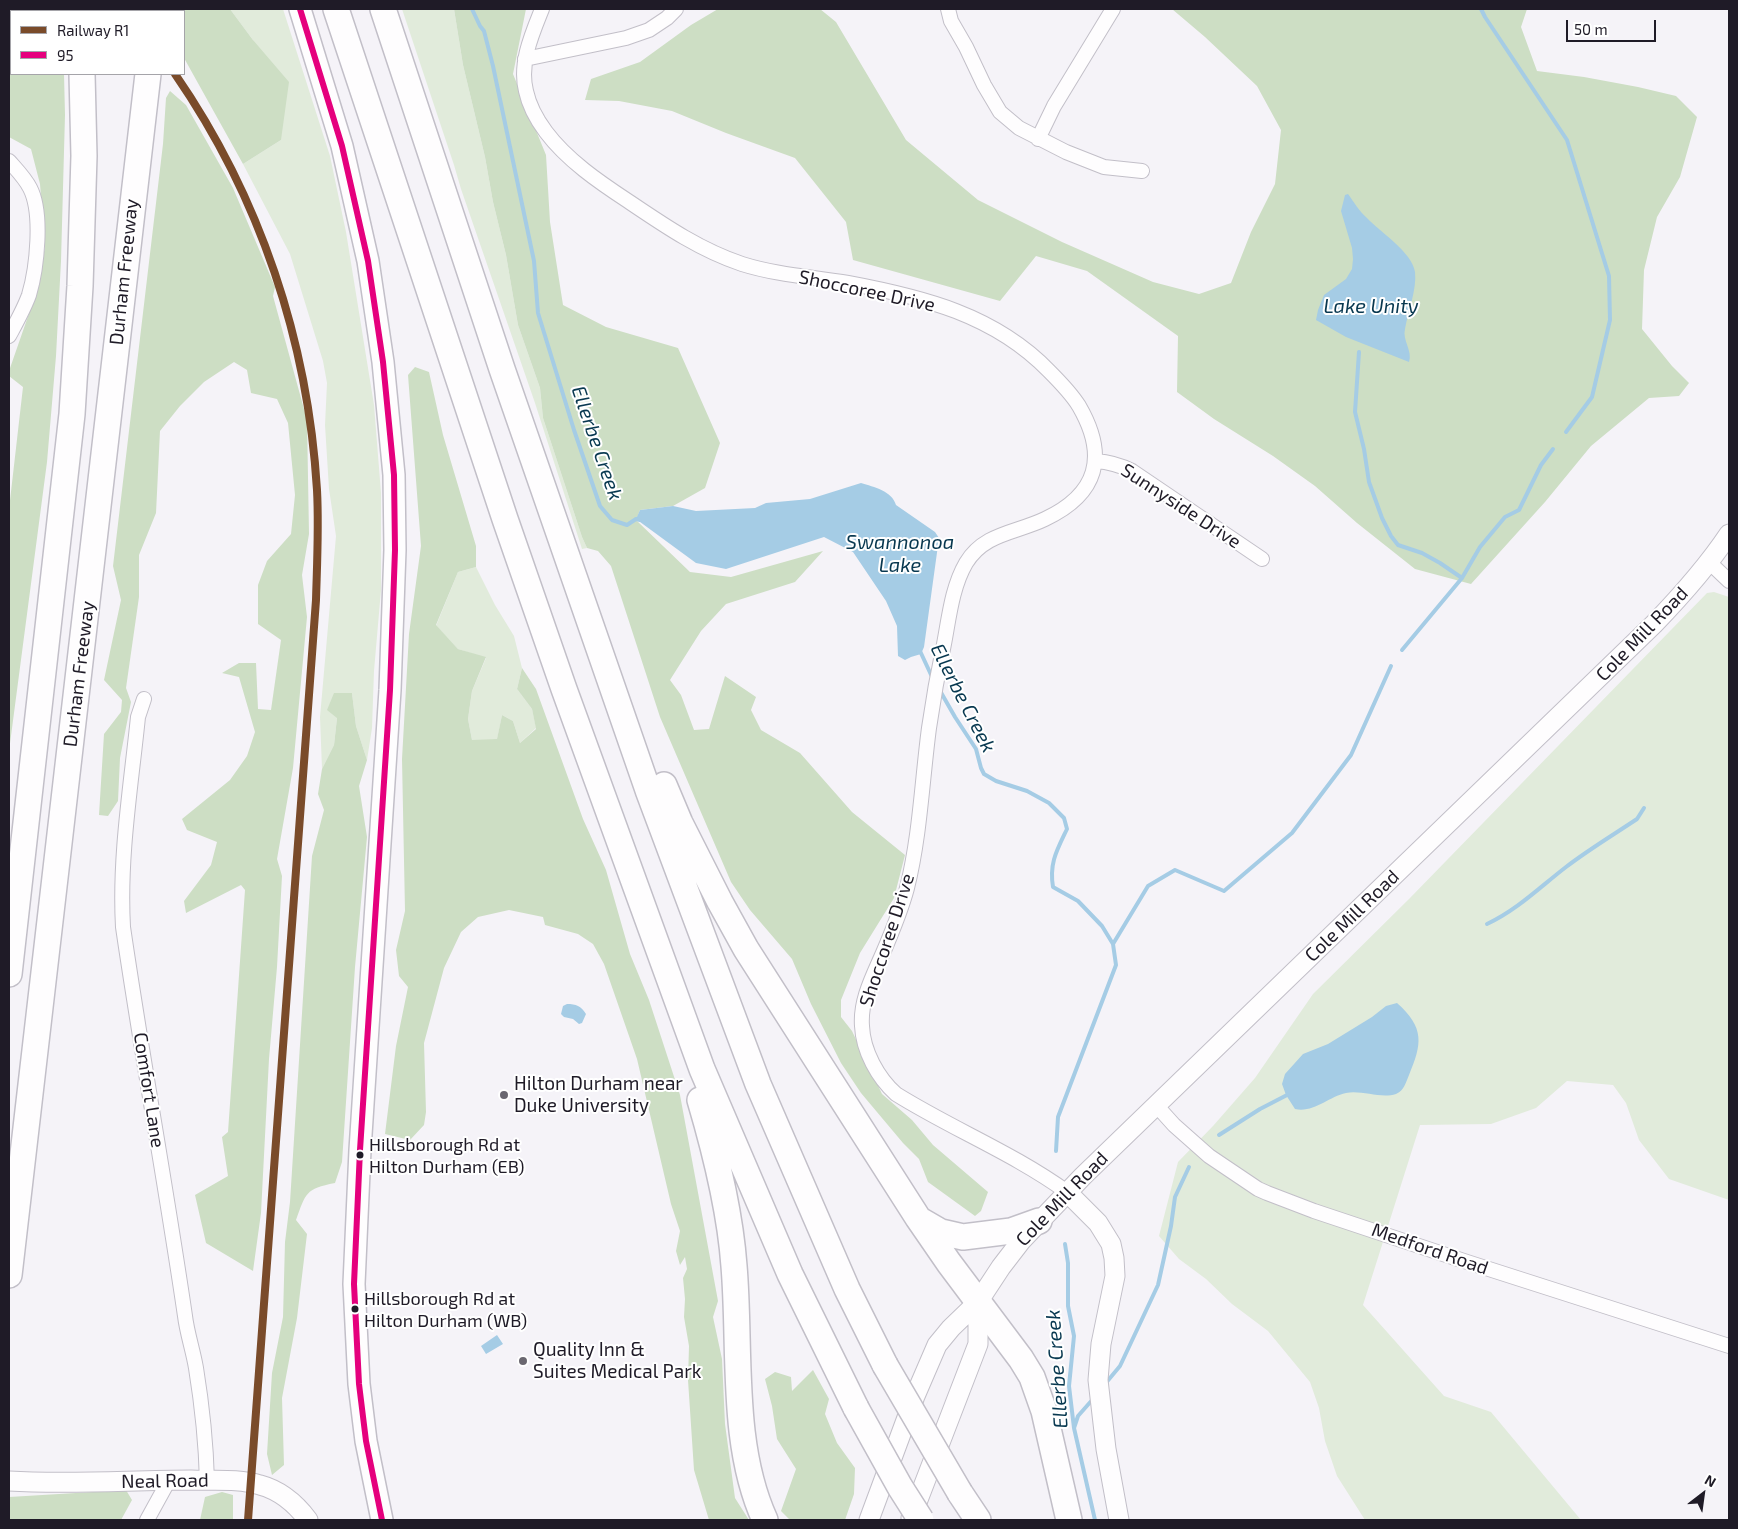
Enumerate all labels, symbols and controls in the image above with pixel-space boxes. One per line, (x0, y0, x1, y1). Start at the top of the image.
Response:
legend (10, 10, 185, 75)
scale bar (1568, 10, 1658, 42)
text: 50 m (1574, 20, 1608, 38)
text: Railway R1 (57, 21, 129, 39)
text: 95 (57, 46, 74, 64)
street label: Durham Freeway (105, 198, 143, 346)
street label: Shoccoree Drive (797, 265, 937, 317)
water label: Lake Unity (1323, 294, 1419, 318)
water label: Ellerbe Creek (566, 383, 628, 503)
street label: Sunnyside Drive (1117, 459, 1245, 553)
water label: Swannonoa Lake (846, 530, 954, 577)
street label: Cole Mill Road (1591, 582, 1693, 686)
street label: Durham Freeway (59, 600, 99, 748)
water label: Ellerbe Creek (925, 639, 1001, 757)
street label: Cole Mill Road (1300, 865, 1404, 967)
street label: Shoccoree Drive (855, 871, 919, 1009)
street label: Comfort Lane (129, 1031, 169, 1149)
place label: Hilton Durham near Duke University (514, 1073, 683, 1117)
marker: Hilton Durham near Duke University (498, 1089, 510, 1101)
place label: Hillsborough Rd at Hilton Durham (EB) (369, 1134, 525, 1176)
street label: Cole Mill Road (1011, 1147, 1113, 1251)
marker: Hillsborough Rd at Hilton Durham (EB) (355, 1150, 365, 1160)
street label: Medford Road (1369, 1218, 1491, 1280)
place label: Hillsborough Rd at Hilton Durham (WB) (364, 1288, 527, 1330)
marker: Hillsborough Rd at Hilton Durham (WB) (350, 1304, 360, 1314)
water label: Ellerbe Creek (1041, 1309, 1073, 1429)
place label: Quality Inn & Suites Medical Park (533, 1339, 701, 1383)
marker: Quality Inn & Suites Medical Park (517, 1355, 529, 1367)
street label: Neal Road (121, 1469, 209, 1493)
north arrow (1678, 1469, 1728, 1519)
text: N (1702, 1471, 1719, 1490)

